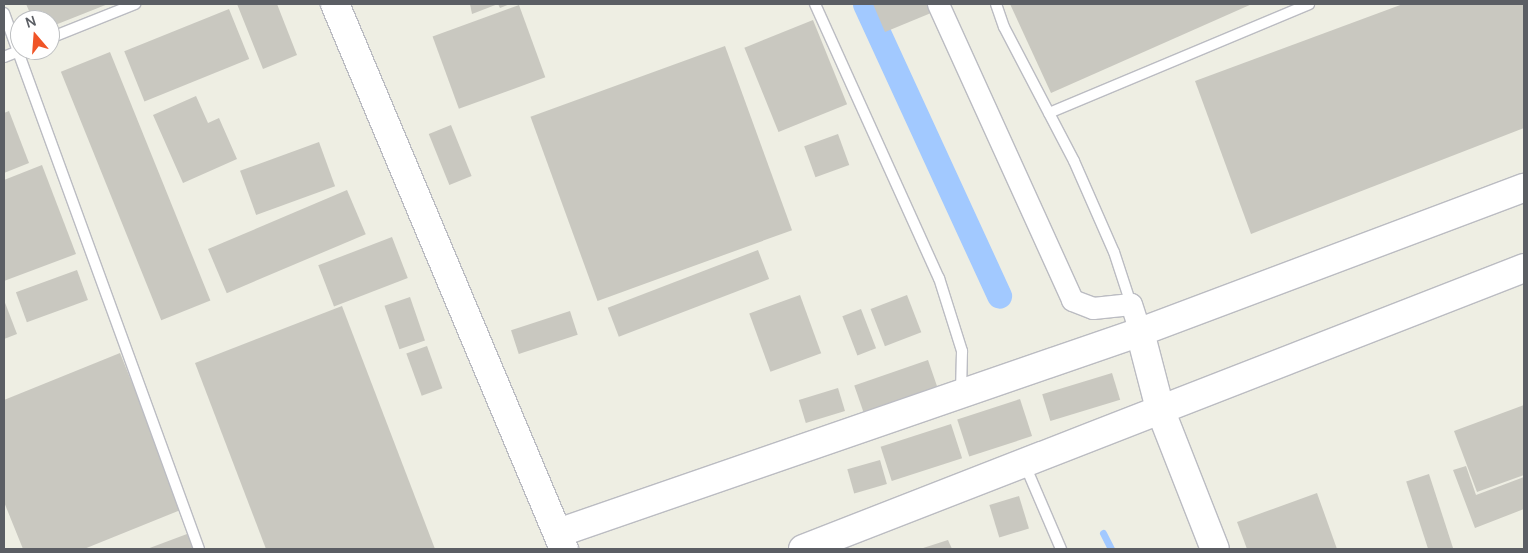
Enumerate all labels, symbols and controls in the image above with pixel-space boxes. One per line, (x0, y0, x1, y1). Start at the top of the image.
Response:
north arrow (10, 10, 60, 60)
text: N (23, 11, 38, 32)

